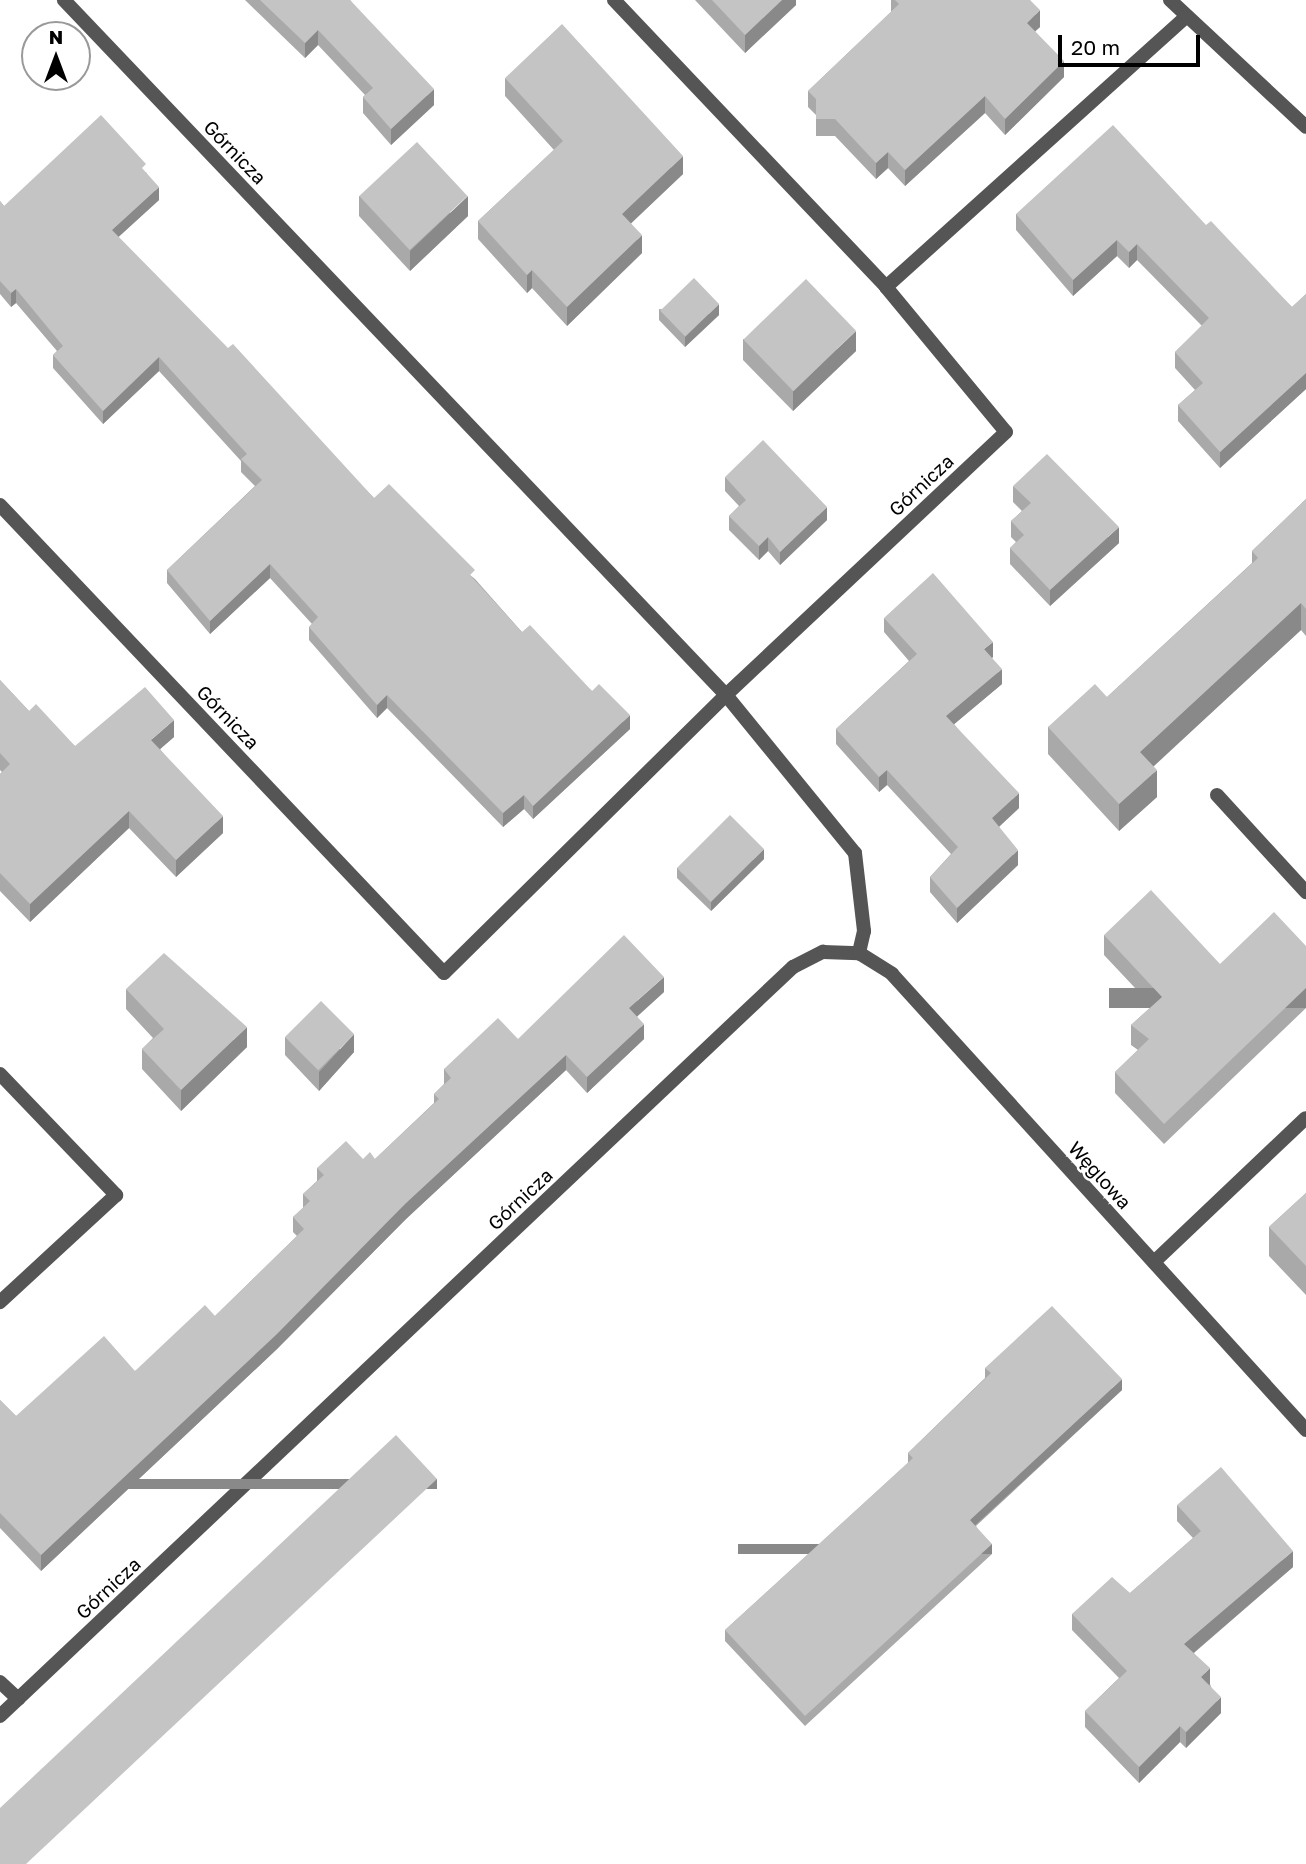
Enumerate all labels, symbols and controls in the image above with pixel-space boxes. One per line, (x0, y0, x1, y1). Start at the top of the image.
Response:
north arrow (21, 21, 91, 91)
scale bar (1061, 21, 1203, 65)
text: N (49, 25, 63, 48)
text: 20 m (1071, 34, 1120, 60)
street label: Górnicza (199, 115, 271, 189)
street label: Górnicza (884, 449, 958, 521)
street label: Górnicza (192, 680, 264, 754)
street label: Węglowa (1064, 1137, 1136, 1213)
street label: Górnicza (483, 1163, 557, 1235)
street label: Górnicza (71, 1552, 145, 1624)

